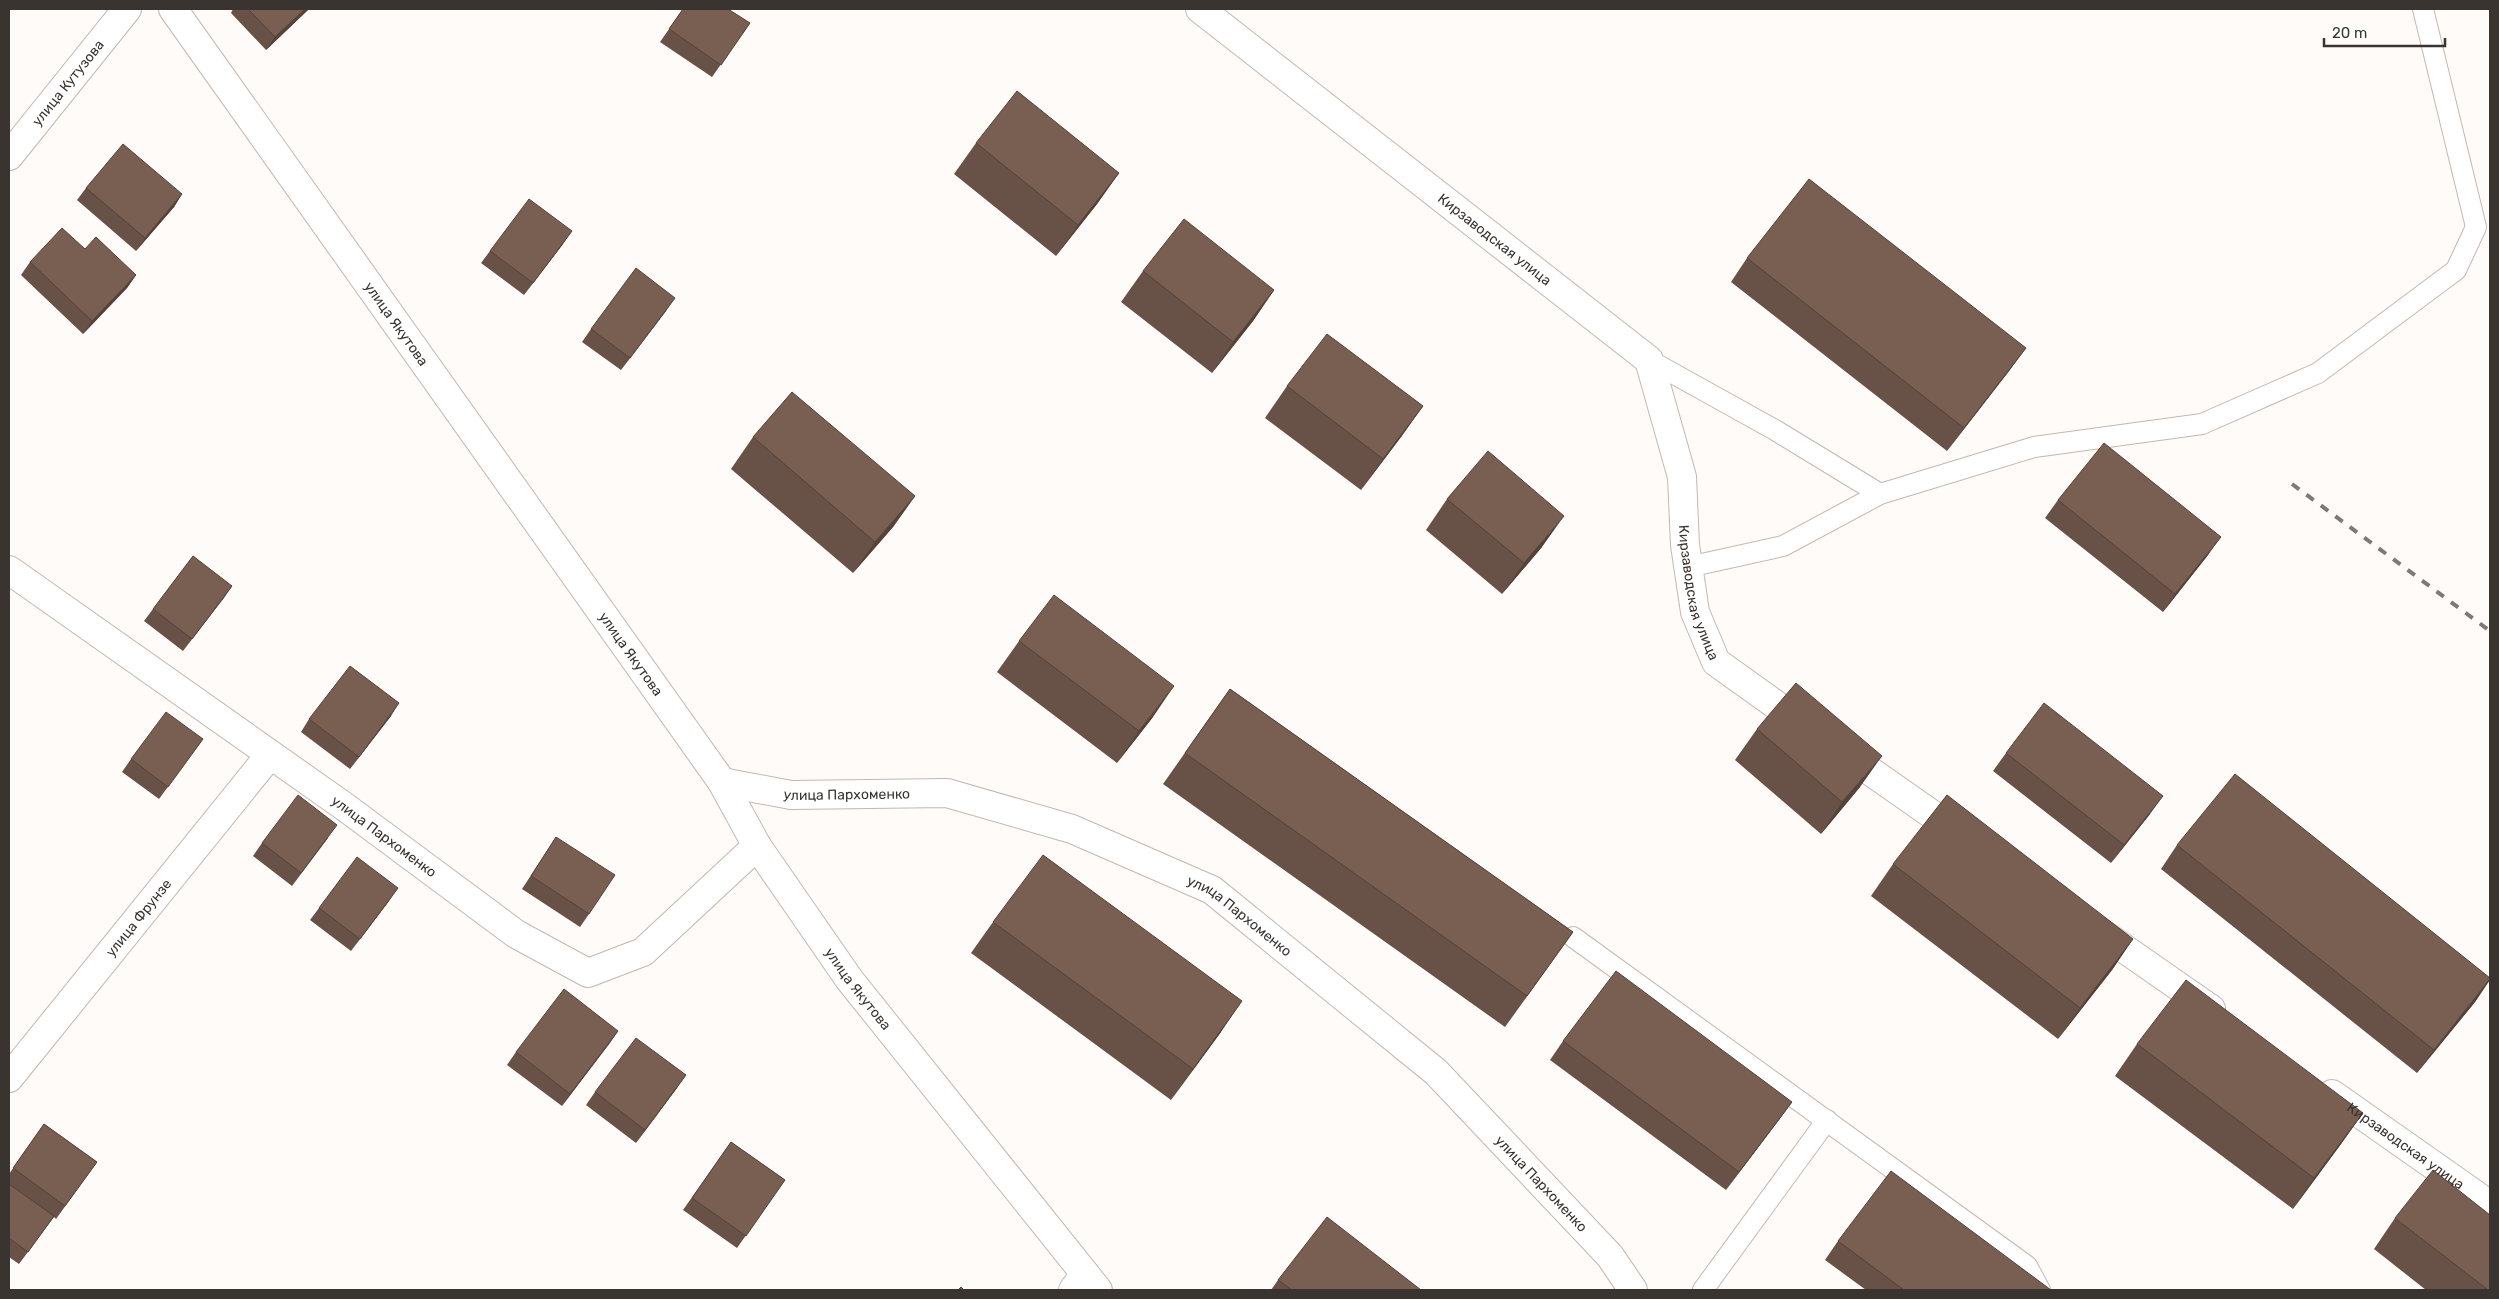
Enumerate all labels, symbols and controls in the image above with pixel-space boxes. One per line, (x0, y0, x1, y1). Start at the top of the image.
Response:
scale bar (2324, 15, 2445, 47)
text: 20 m (2332, 24, 2367, 42)
street label: улица Кутузова (28, 36, 107, 129)
street label: Кирзаводская улица (1434, 190, 1555, 289)
street label: улица Якутова (361, 278, 432, 369)
street label: Кирзаводская улица (1676, 524, 1723, 663)
street label: улица Якутова (595, 609, 667, 699)
street label: улица Пархоменко (782, 785, 910, 804)
street label: улица Пархоменко (328, 792, 440, 881)
street label: улица Пархоменко (1184, 872, 1295, 960)
street label: улица Фрунзе (102, 875, 175, 960)
street label: улица Якутова (821, 944, 895, 1033)
street label: Кирзаводская улица (2344, 1099, 2468, 1193)
street label: улица Пархоменко (1492, 1132, 1591, 1235)

